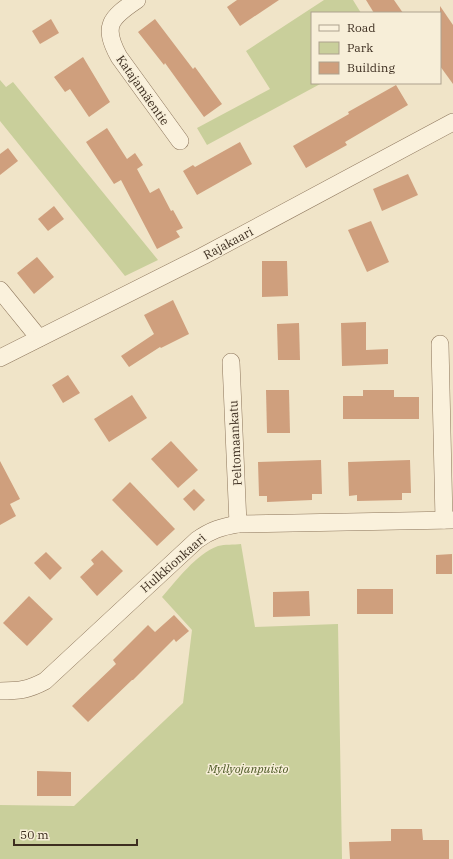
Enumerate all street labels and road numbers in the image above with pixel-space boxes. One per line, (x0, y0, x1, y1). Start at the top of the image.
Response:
street label: Katajamäentie (113, 52, 173, 128)
street label: Rajakaari (201, 224, 256, 262)
street label: Peltomaankatu (225, 399, 245, 486)
street label: Hulkkionkaari (137, 530, 209, 596)

